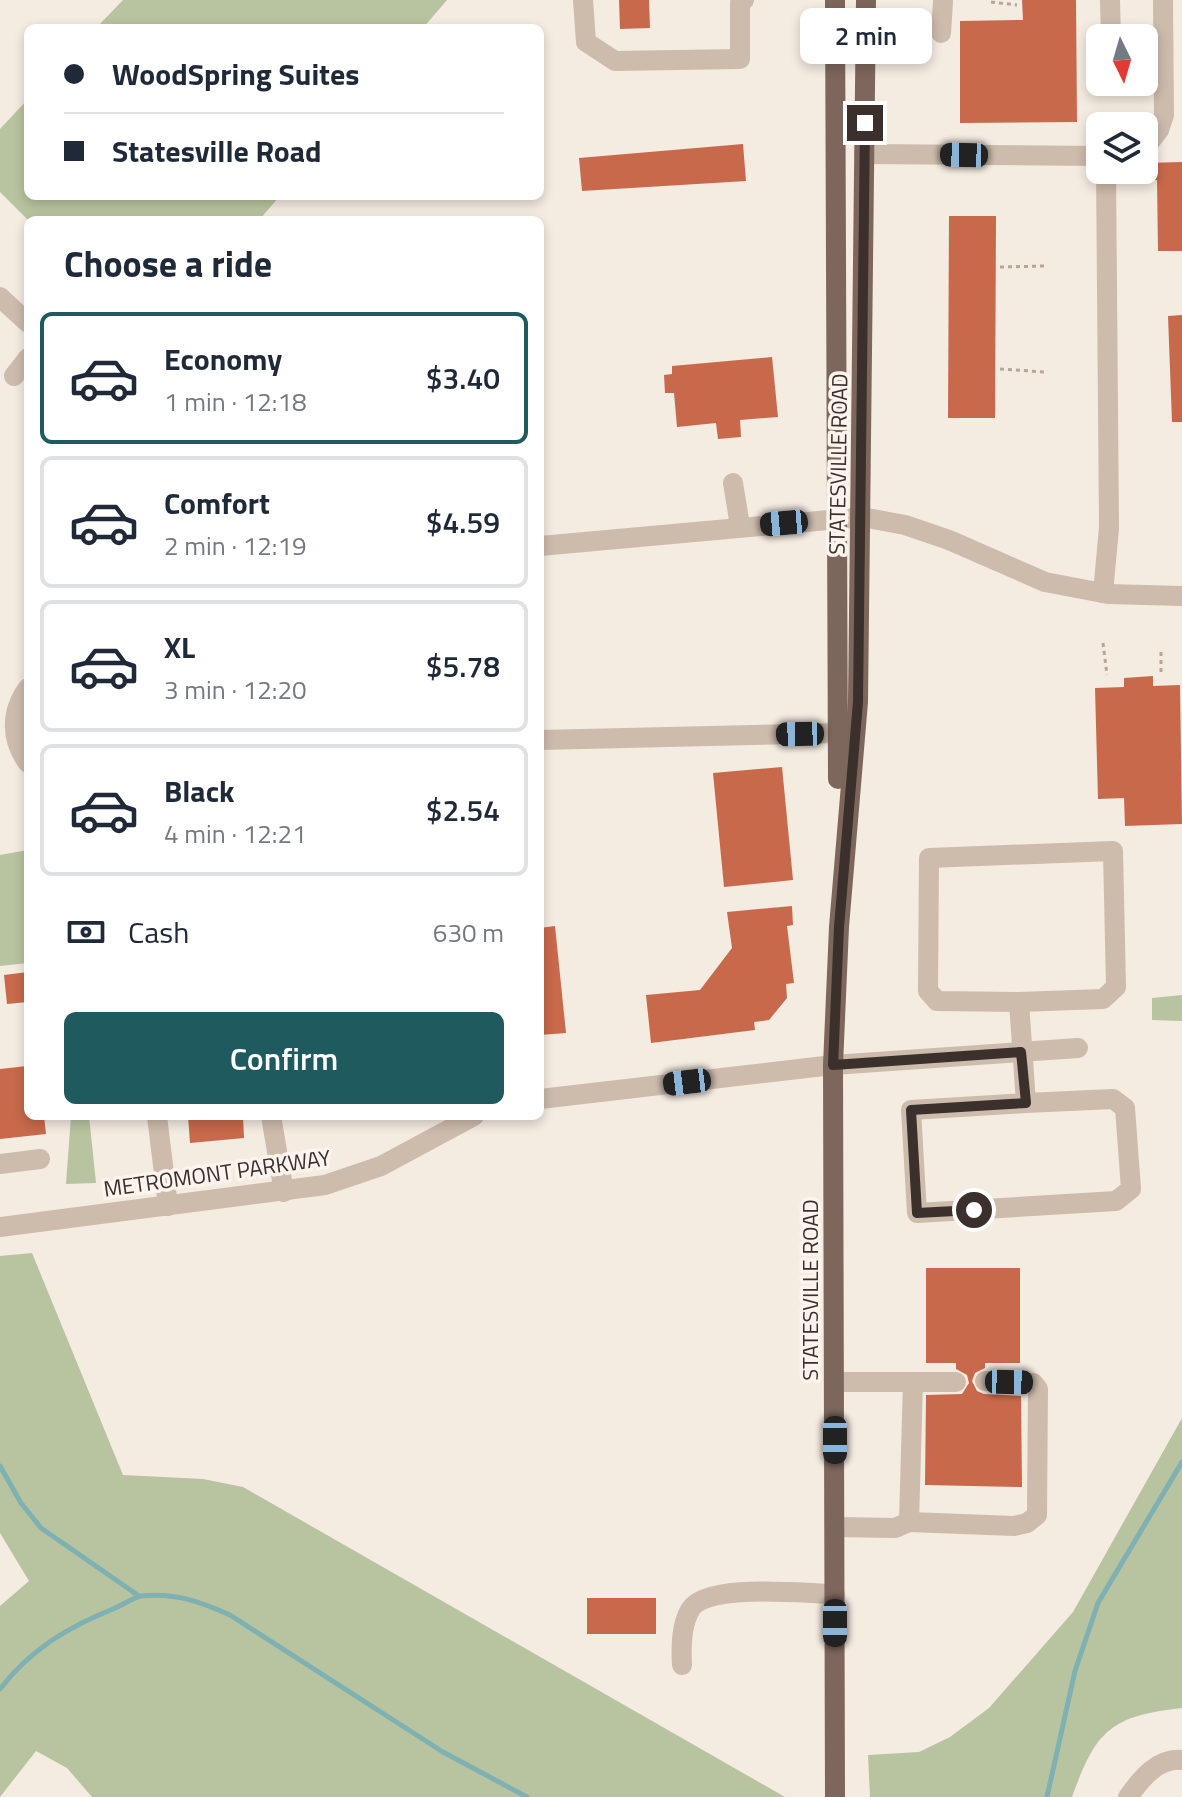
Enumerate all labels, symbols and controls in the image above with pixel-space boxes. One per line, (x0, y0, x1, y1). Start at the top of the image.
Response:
callout: 2 min (799, 7, 931, 63)
text: 2 min (835, 16, 897, 55)
north arrow (1086, 24, 1158, 96)
map controls (1086, 24, 1158, 184)
text: WoodSpring Suites (112, 51, 360, 97)
route end (847, 105, 883, 141)
button: layers (1086, 112, 1158, 184)
text: Statesville Road (112, 128, 322, 174)
car (940, 143, 988, 167)
text: Choose a ride (64, 236, 272, 291)
text: Economy (164, 336, 282, 382)
icon: car (68, 342, 140, 414)
text: $3.40 (426, 355, 500, 401)
street label: STATESVILLE ROAD (819, 373, 857, 555)
text: 1 min · 12:18 (164, 382, 307, 421)
text: Comfort (164, 480, 270, 526)
icon: car (68, 486, 140, 558)
text: $4.59 (426, 499, 500, 545)
car (759, 509, 809, 537)
text: 2 min · 12:19 (164, 526, 307, 565)
text: XL (164, 624, 195, 670)
icon: car (68, 630, 140, 702)
text: $5.78 (426, 643, 500, 689)
text: 3 min · 12:20 (164, 670, 307, 709)
car (776, 722, 824, 746)
text: Black (164, 768, 235, 814)
icon: car (68, 774, 140, 846)
text: $2.54 (426, 787, 500, 833)
text: 4 min · 12:21 (164, 814, 307, 853)
text: Cash (128, 909, 189, 955)
icon: cash (64, 910, 108, 954)
text: 630 m (433, 913, 504, 952)
button: Confirm (64, 1012, 504, 1104)
car (662, 1067, 712, 1097)
street label: METROMONT PARKWAY (101, 1140, 333, 1206)
route start (956, 1192, 992, 1228)
street label: STATESVILLE ROAD (793, 1199, 827, 1381)
car (985, 1370, 1033, 1394)
car (823, 1416, 847, 1464)
car (823, 1599, 847, 1647)

